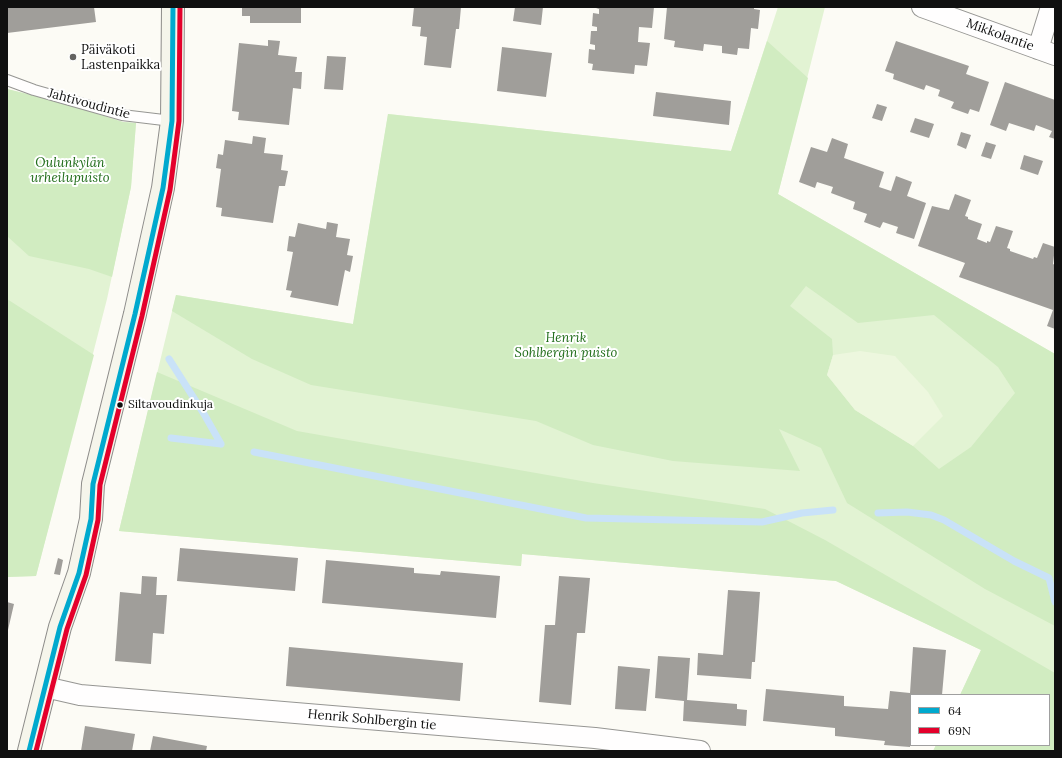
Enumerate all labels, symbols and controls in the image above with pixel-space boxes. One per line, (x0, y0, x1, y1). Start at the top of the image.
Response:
street label: Mikkolantie (964, 16, 1036, 54)
place label: Päiväkoti Lastenpaikka (81, 42, 160, 73)
marker: Päiväkoti Lastenpaikka (68, 52, 78, 62)
street label: Jahtivoudintie (46, 86, 132, 122)
park label: Oulunkylän urheilupuisto (30, 155, 110, 186)
park label: Henrik Sohlbergin puisto (515, 330, 617, 361)
place label: Siltavoudinkuja (128, 398, 213, 412)
marker: Siltavoudinkuja (115, 400, 125, 410)
legend (910, 694, 1050, 746)
text: 64 (948, 703, 961, 718)
street label: Henrik Sohlbergin tie (307, 707, 437, 733)
text: 69N (948, 723, 971, 738)

